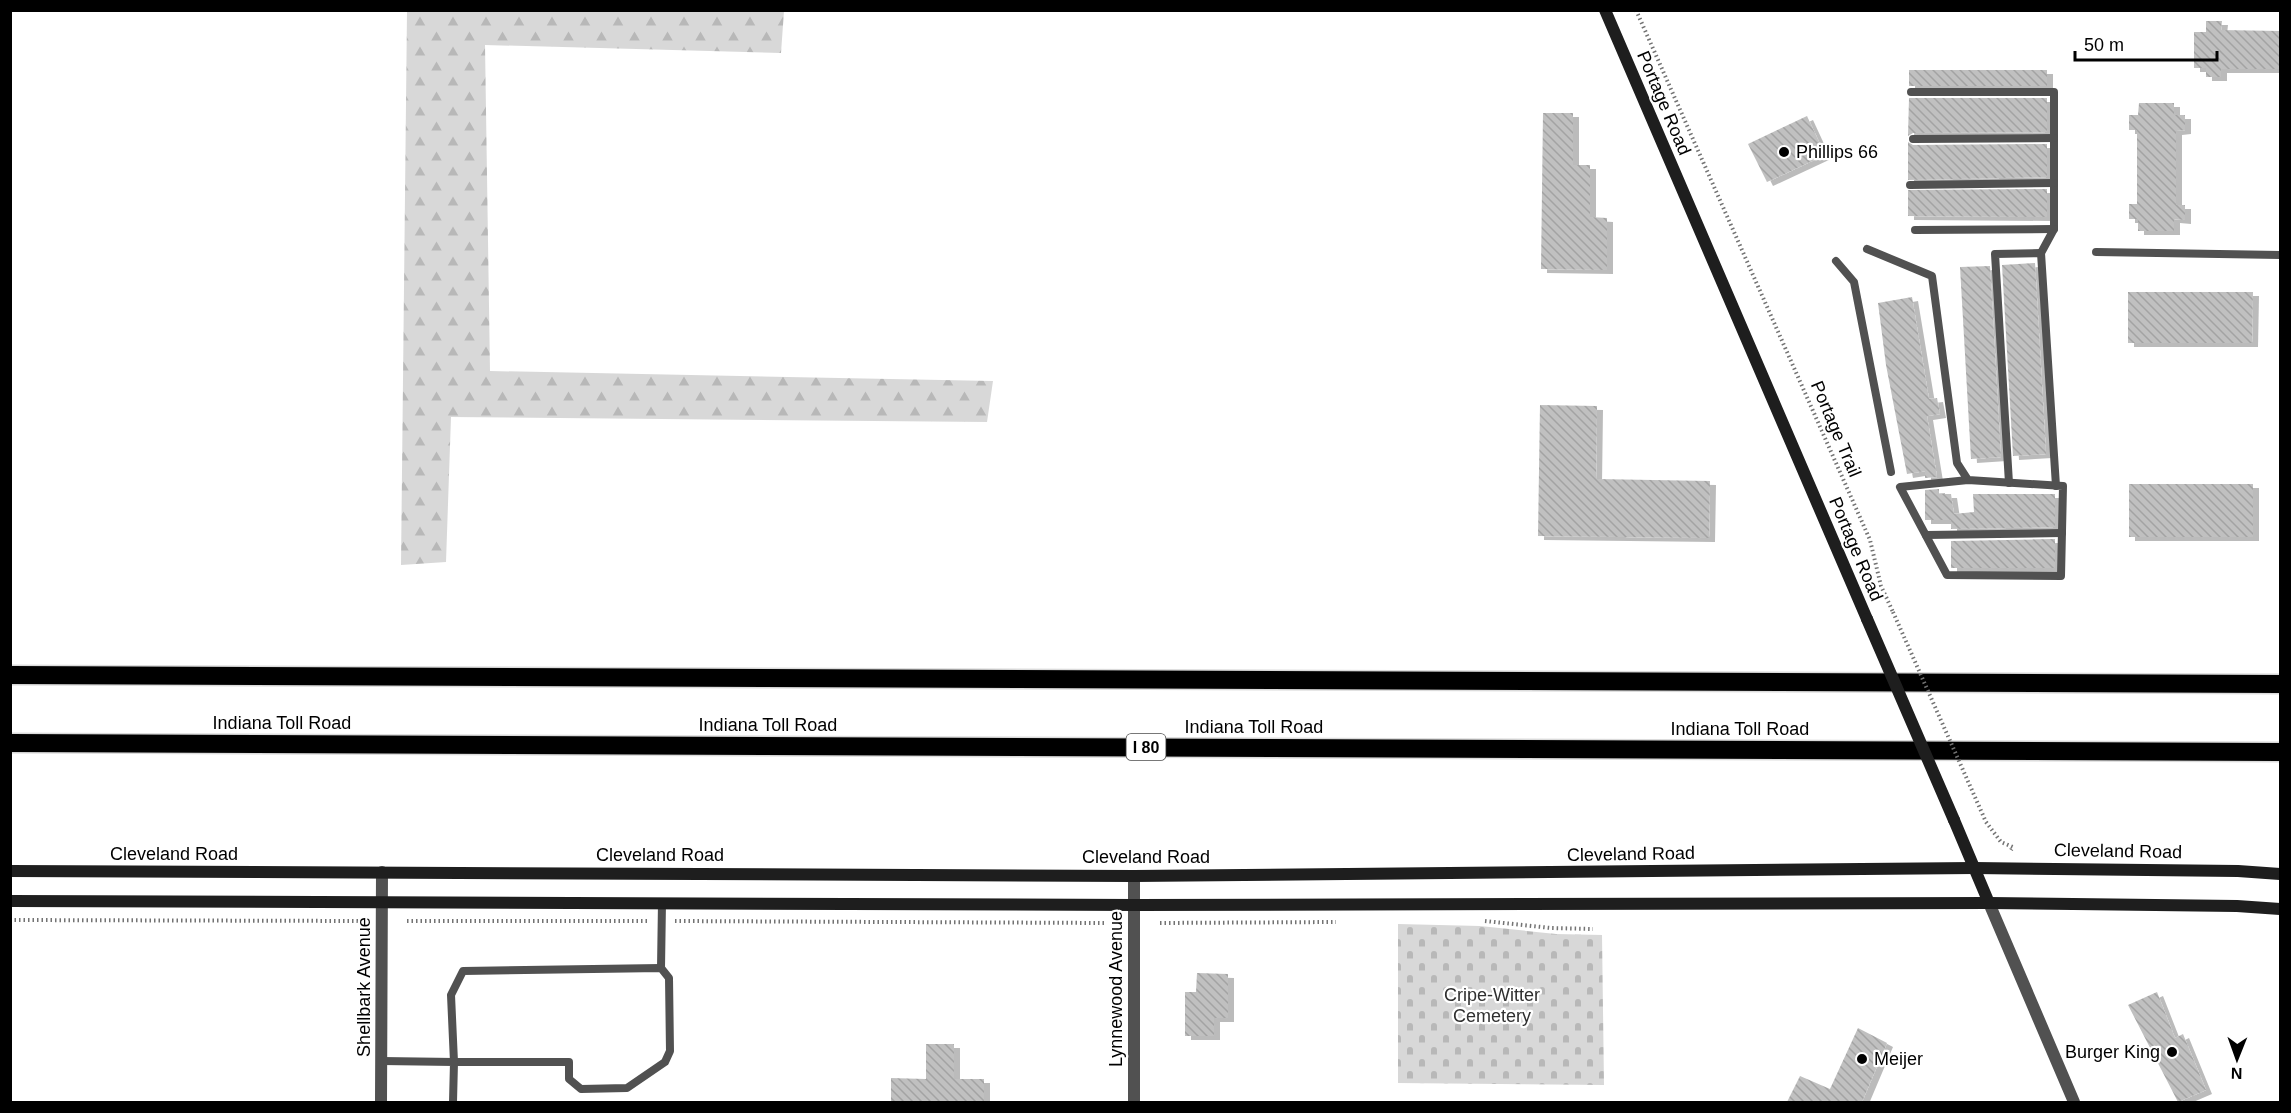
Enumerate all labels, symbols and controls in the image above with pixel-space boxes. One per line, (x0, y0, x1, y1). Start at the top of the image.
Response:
scale bar (2075, 24, 2218, 62)
text: 50 m (2084, 35, 2124, 55)
street label: Portage Road (1633, 48, 1695, 158)
place label: Phillips 66 (1796, 142, 1878, 162)
marker: Phillips 66 (1777, 145, 1791, 159)
street label: Portage Trail (1807, 378, 1865, 480)
street label: Portage Road (1825, 494, 1887, 604)
street label: Indiana Toll Road (213, 713, 351, 733)
street label: Indiana Toll Road (699, 715, 837, 735)
street label: Indiana Toll Road (1185, 717, 1323, 737)
street label: Indiana Toll Road (1671, 719, 1809, 739)
road number: I 80 (1126, 734, 1166, 760)
street label: Cleveland Road (2054, 840, 2182, 862)
street label: Cleveland Road (1567, 843, 1695, 865)
street label: Cleveland Road (110, 844, 238, 864)
street label: Cleveland Road (596, 845, 724, 865)
street label: Cleveland Road (1082, 847, 1210, 867)
street label: Lynnewood Avenue (1106, 911, 1126, 1067)
street label: Shellbark Avenue (354, 917, 374, 1057)
park label: Cripe-Witter Cemetery (1444, 985, 1540, 1026)
north arrow (2207, 1029, 2267, 1089)
place label: Burger King (2065, 1042, 2160, 1062)
marker: Burger King (2165, 1045, 2179, 1059)
place label: Meijer (1874, 1049, 1923, 1069)
marker: Meijer (1855, 1052, 1869, 1066)
text: N (2231, 1065, 2243, 1082)

